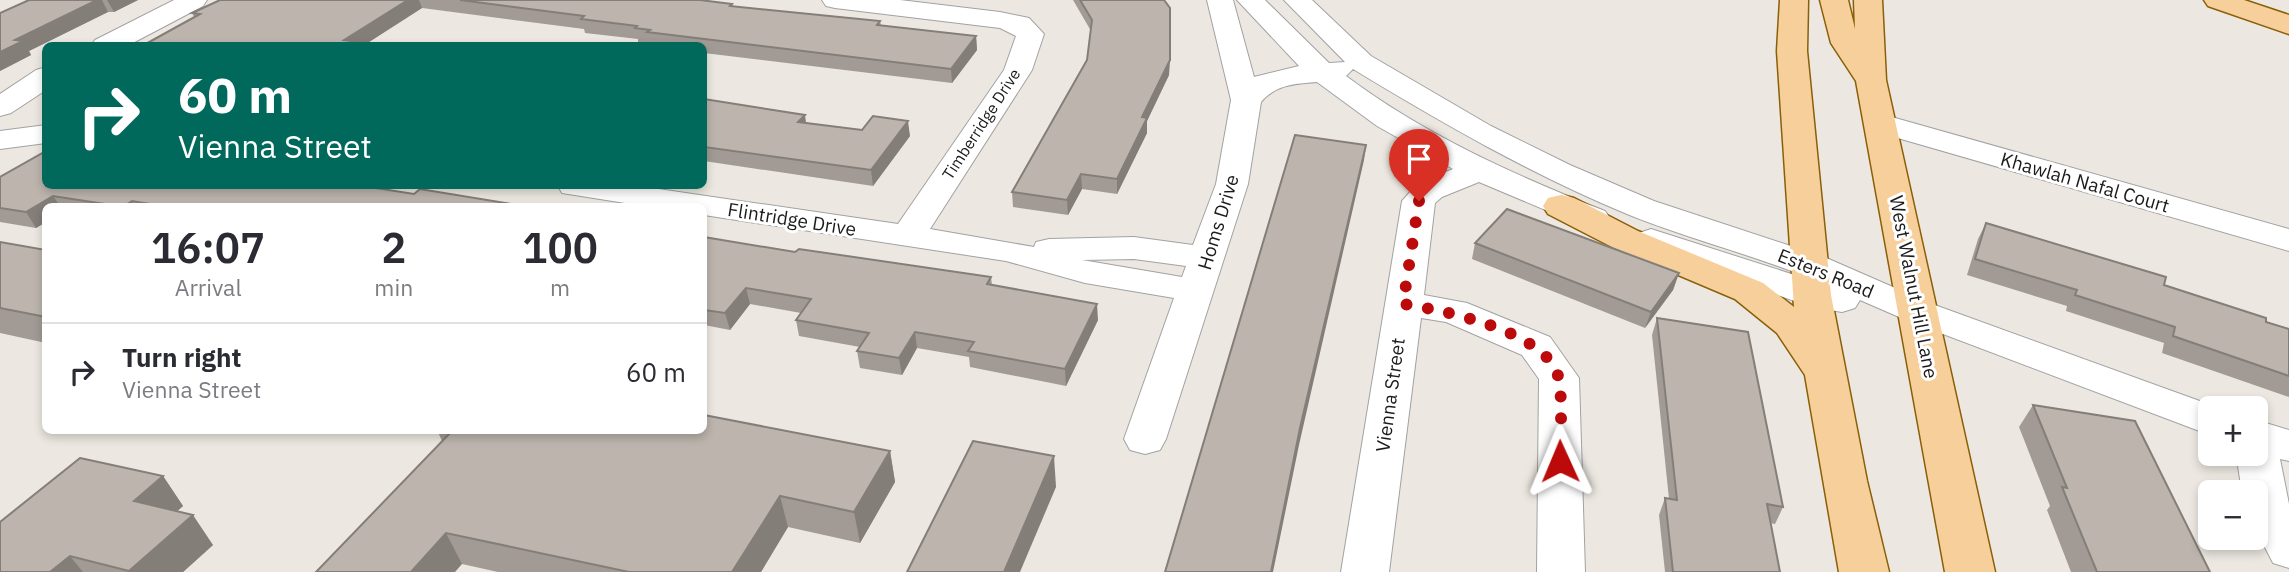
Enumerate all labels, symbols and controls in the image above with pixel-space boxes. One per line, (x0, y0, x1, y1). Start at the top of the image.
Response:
text: 60 m (178, 63, 292, 126)
street label: Timberridge Drive (938, 65, 1024, 183)
icon: right (63, 70, 154, 161)
text: Vienna Street (178, 125, 372, 167)
pin (1389, 129, 1449, 201)
icon: arrive (1400, 140, 1438, 178)
street label: Khawlah Nafal Court (1998, 146, 2172, 218)
street label: Homs Drive (1192, 171, 1244, 273)
street label: West Walnut Hill Lane (1884, 193, 1944, 381)
street label: Flintridge Drive (726, 197, 858, 241)
text: 16:07 (151, 220, 265, 275)
text: 2 (381, 220, 406, 275)
text: 100 (522, 220, 598, 275)
street label: Esters Road (1774, 243, 1878, 303)
text: Arrival (175, 272, 242, 302)
text: min (374, 272, 413, 302)
text: m (550, 272, 570, 302)
street label: Vienna Street (1370, 336, 1410, 454)
text: Turn right (122, 340, 241, 374)
icon: right (63, 353, 101, 391)
text: 60 m (626, 355, 686, 389)
text: Vienna Street (122, 374, 261, 404)
map controls (2198, 396, 2268, 550)
button: + (2198, 396, 2268, 466)
position arrow (1523, 424, 1597, 498)
button: − (2198, 480, 2268, 550)

